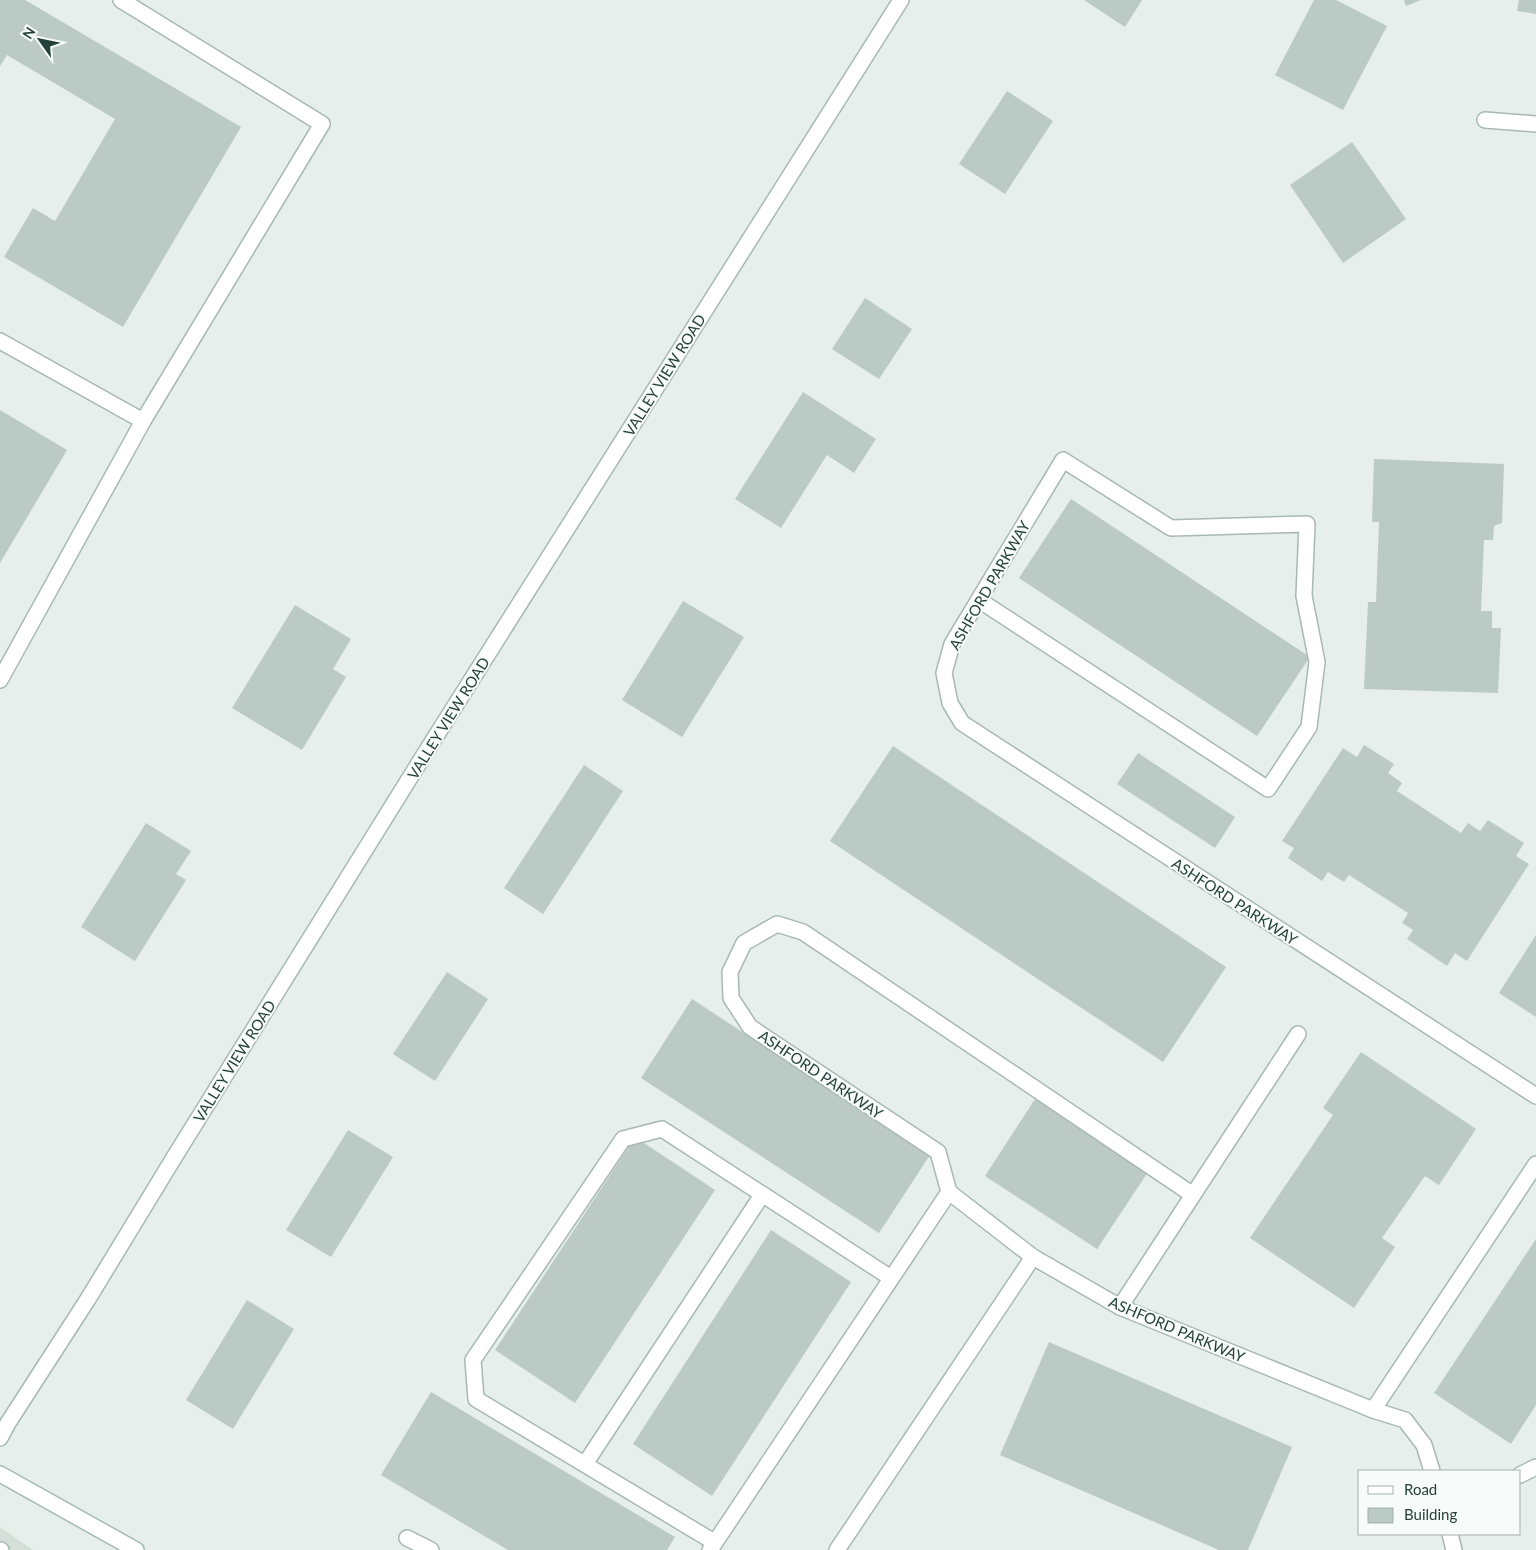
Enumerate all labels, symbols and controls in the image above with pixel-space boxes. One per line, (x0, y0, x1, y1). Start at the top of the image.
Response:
north arrow (15, 15, 65, 65)
text: N (19, 23, 39, 42)
street label: VALLEY VIEW ROAD (619, 311, 709, 439)
street label: ASHFORD PARKWAY (945, 517, 1034, 653)
street label: VALLEY VIEW ROAD (403, 654, 493, 782)
street label: ASHFORD PARKWAY (1169, 854, 1302, 949)
street label: VALLEY VIEW ROAD (189, 997, 279, 1125)
street label: ASHFORD PARKWAY (755, 1026, 887, 1123)
street label: ASHFORD PARKWAY (1106, 1292, 1248, 1366)
legend (1358, 1470, 1521, 1535)
text: Road (1404, 1480, 1437, 1498)
text: Building (1404, 1505, 1457, 1523)

